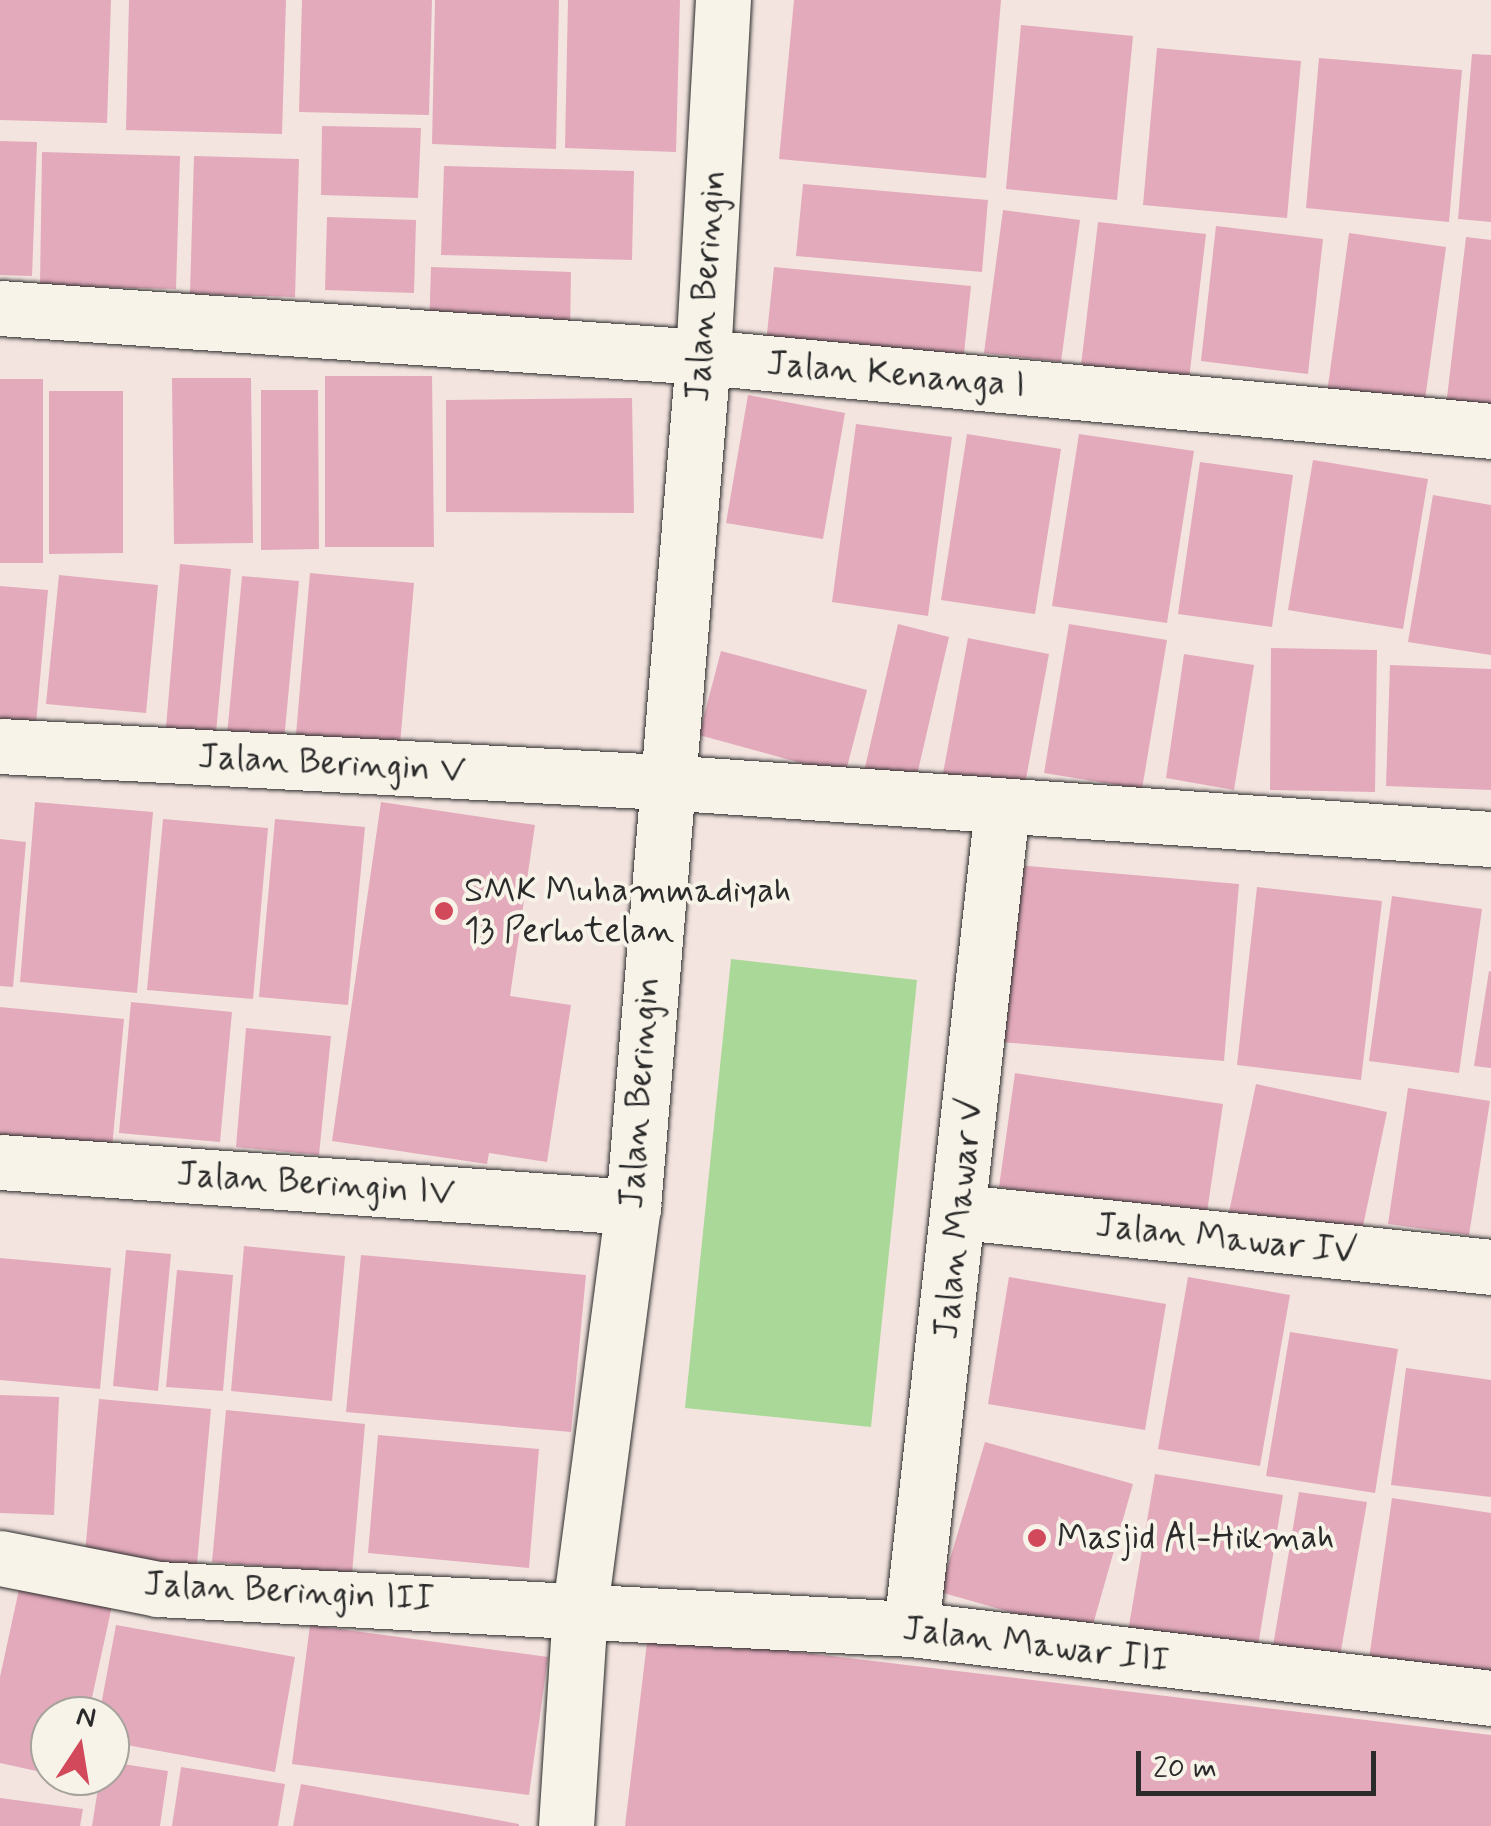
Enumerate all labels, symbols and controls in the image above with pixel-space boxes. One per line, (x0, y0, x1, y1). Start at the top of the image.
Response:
street label: Jalan Beringin (677, 168, 735, 404)
street label: Jalan Kenanga I (760, 342, 1032, 408)
street label: Jalan Beringin V (198, 736, 466, 792)
place label: SMK Muhammadiyah 13 Perhotelan (464, 870, 791, 952)
marker: SMK Muhammadiyah 13 Perhotelan (433, 900, 455, 922)
street label: Jalan Beringin (611, 975, 669, 1211)
street label: Jalan Mawar V (926, 1099, 992, 1339)
street label: Jalan Beringin IV (173, 1153, 459, 1215)
street label: Jalan Mawar IV (1096, 1205, 1356, 1273)
place label: Masjid Al-Hikmah (1057, 1517, 1335, 1559)
marker: Masjid Al-Hikmah (1026, 1527, 1048, 1549)
street label: Jalan Beringin III (142, 1563, 436, 1621)
street label: Jalan Mawar III (902, 1608, 1170, 1682)
north arrow (30, 1696, 130, 1796)
text: N (73, 1698, 99, 1738)
scale bar (1141, 1731, 1381, 1793)
text: 20 m (1153, 1749, 1217, 1788)

